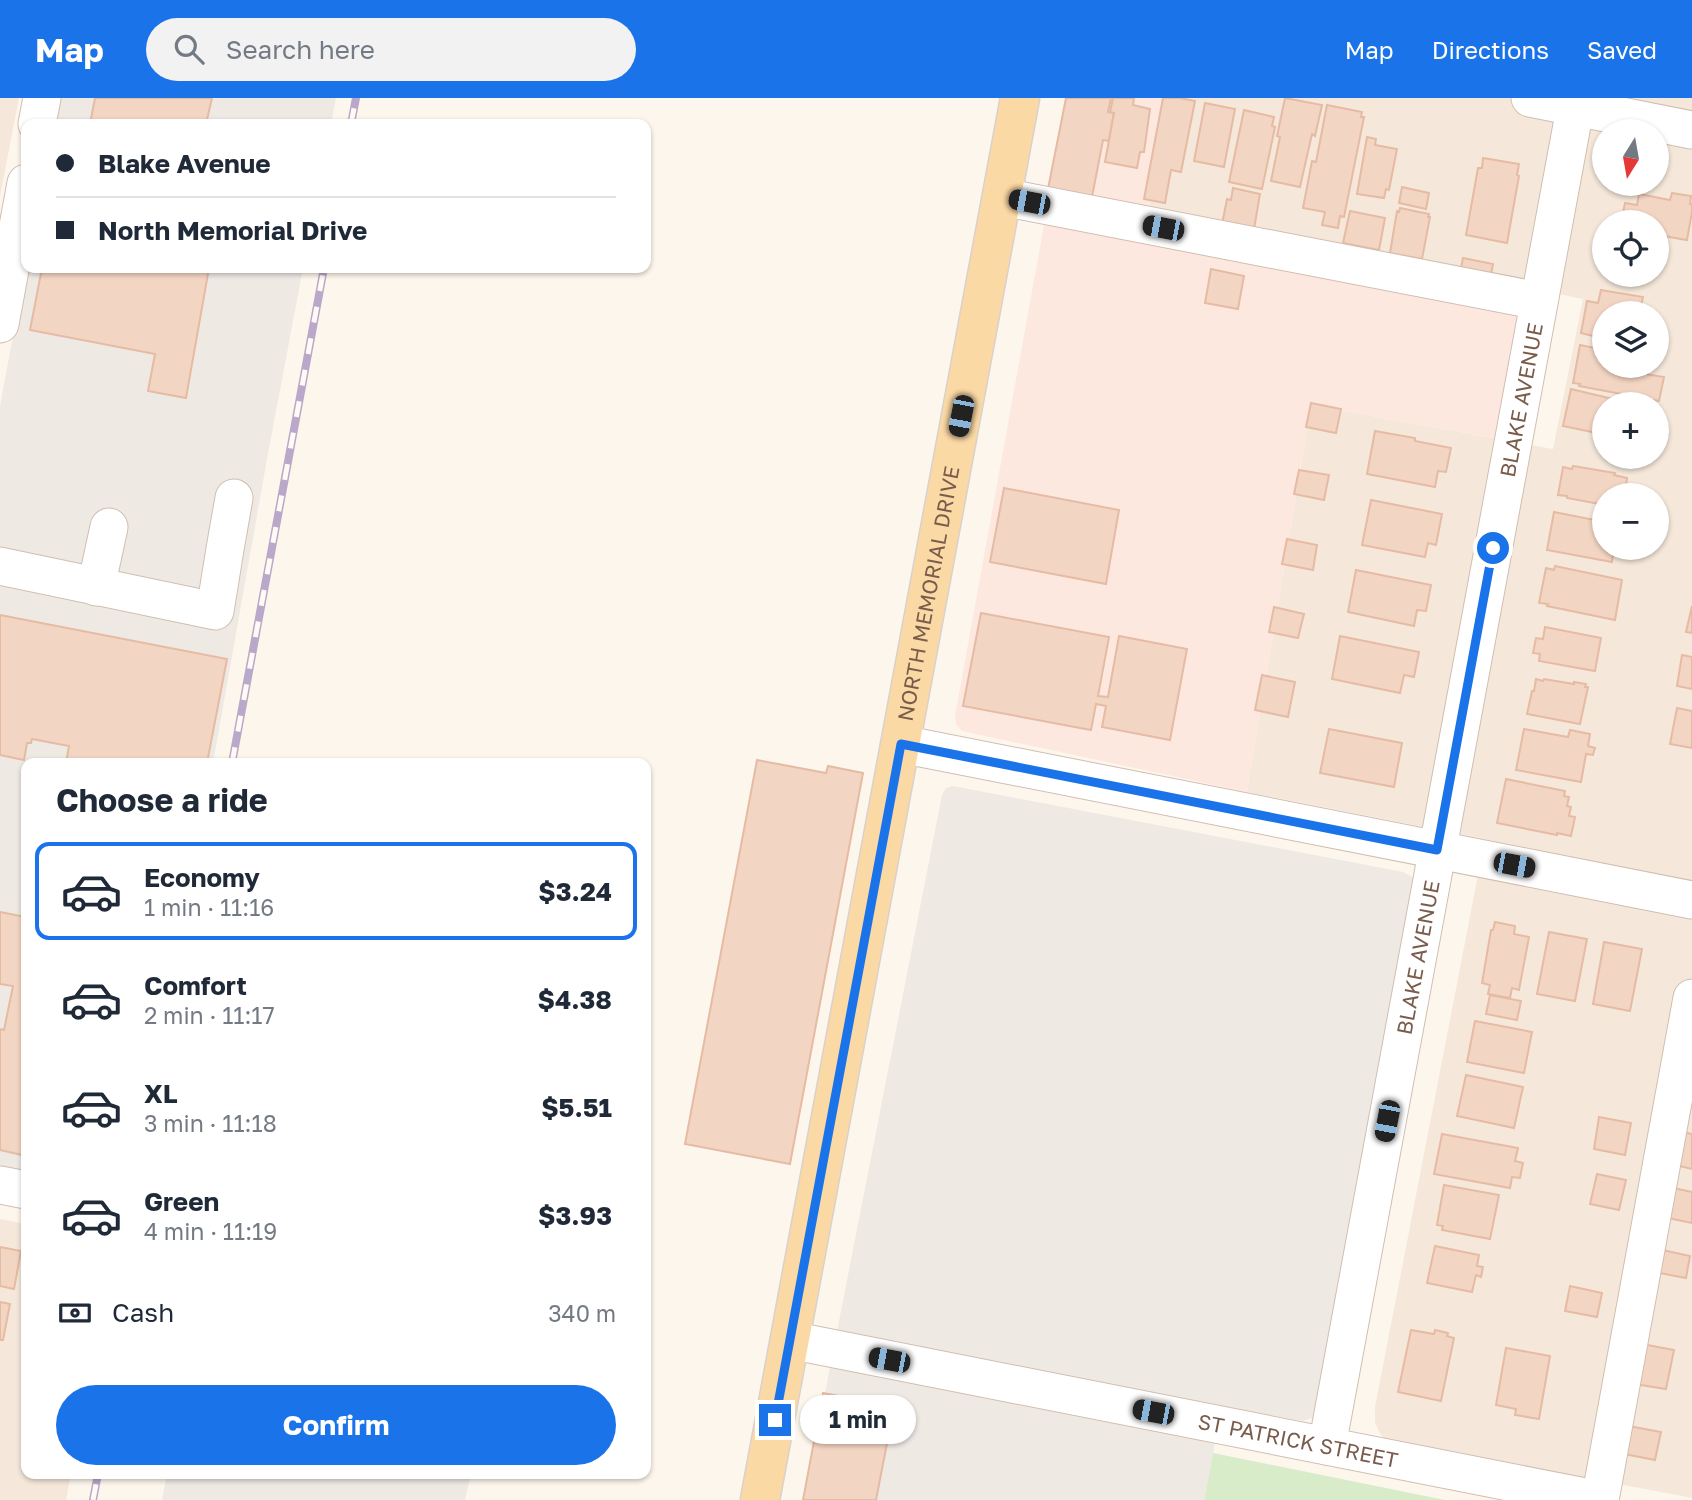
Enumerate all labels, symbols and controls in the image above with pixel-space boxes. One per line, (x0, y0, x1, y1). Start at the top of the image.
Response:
search box (146, 18, 636, 81)
text: Map (35, 30, 104, 69)
icon: search (170, 30, 208, 68)
text: Search here (226, 34, 375, 65)
text: Map (1345, 35, 1394, 64)
text: Directions (1432, 35, 1549, 64)
text: Saved (1587, 35, 1657, 64)
north arrow (1592, 119, 1670, 196)
map controls (1592, 119, 1669, 560)
text: Blake Avenue (98, 148, 271, 179)
car (1007, 188, 1052, 216)
button: locate (1592, 210, 1669, 287)
car (1141, 214, 1186, 242)
text: North Memorial Drive (98, 215, 367, 246)
button: layers (1592, 301, 1669, 378)
street label: BLAKE AVENUE (1494, 321, 1548, 479)
button: + (1592, 392, 1669, 469)
car (947, 393, 976, 439)
street label: NORTH MEMORIAL DRIVE (892, 464, 965, 723)
button: − (1592, 483, 1669, 560)
route start (1477, 532, 1509, 564)
text: Choose a ride (56, 781, 268, 819)
car (1492, 851, 1537, 879)
icon: car (60, 860, 123, 923)
text: Economy (144, 862, 260, 893)
text: $3.24 (538, 876, 612, 907)
street label: BLAKE AVENUE (1391, 878, 1445, 1037)
text: 1 min · 11:16 (144, 893, 274, 921)
icon: car (60, 968, 123, 1031)
text: Comfort (144, 970, 247, 1001)
text: $4.38 (538, 984, 612, 1015)
text: 2 min · 11:17 (144, 1001, 275, 1029)
icon: car (60, 1076, 123, 1139)
text: XL (144, 1078, 178, 1109)
text: $5.51 (541, 1092, 612, 1123)
car (1373, 1098, 1402, 1144)
text: 3 min · 11:18 (144, 1109, 277, 1137)
icon: car (60, 1184, 123, 1247)
text: Green (144, 1186, 219, 1217)
text: $3.93 (538, 1200, 612, 1231)
text: 4 min · 11:19 (144, 1217, 277, 1245)
icon: cash (56, 1294, 94, 1332)
text: Cash (112, 1297, 174, 1328)
text: 340 m (548, 1299, 616, 1327)
car (867, 1346, 912, 1374)
button: Confirm (56, 1385, 616, 1465)
callout: 1 min (800, 1396, 915, 1444)
car (1131, 1398, 1176, 1426)
route end (759, 1404, 791, 1436)
text: 1 min (829, 1405, 887, 1433)
street label: ST PATRICK STREET (1196, 1408, 1400, 1473)

